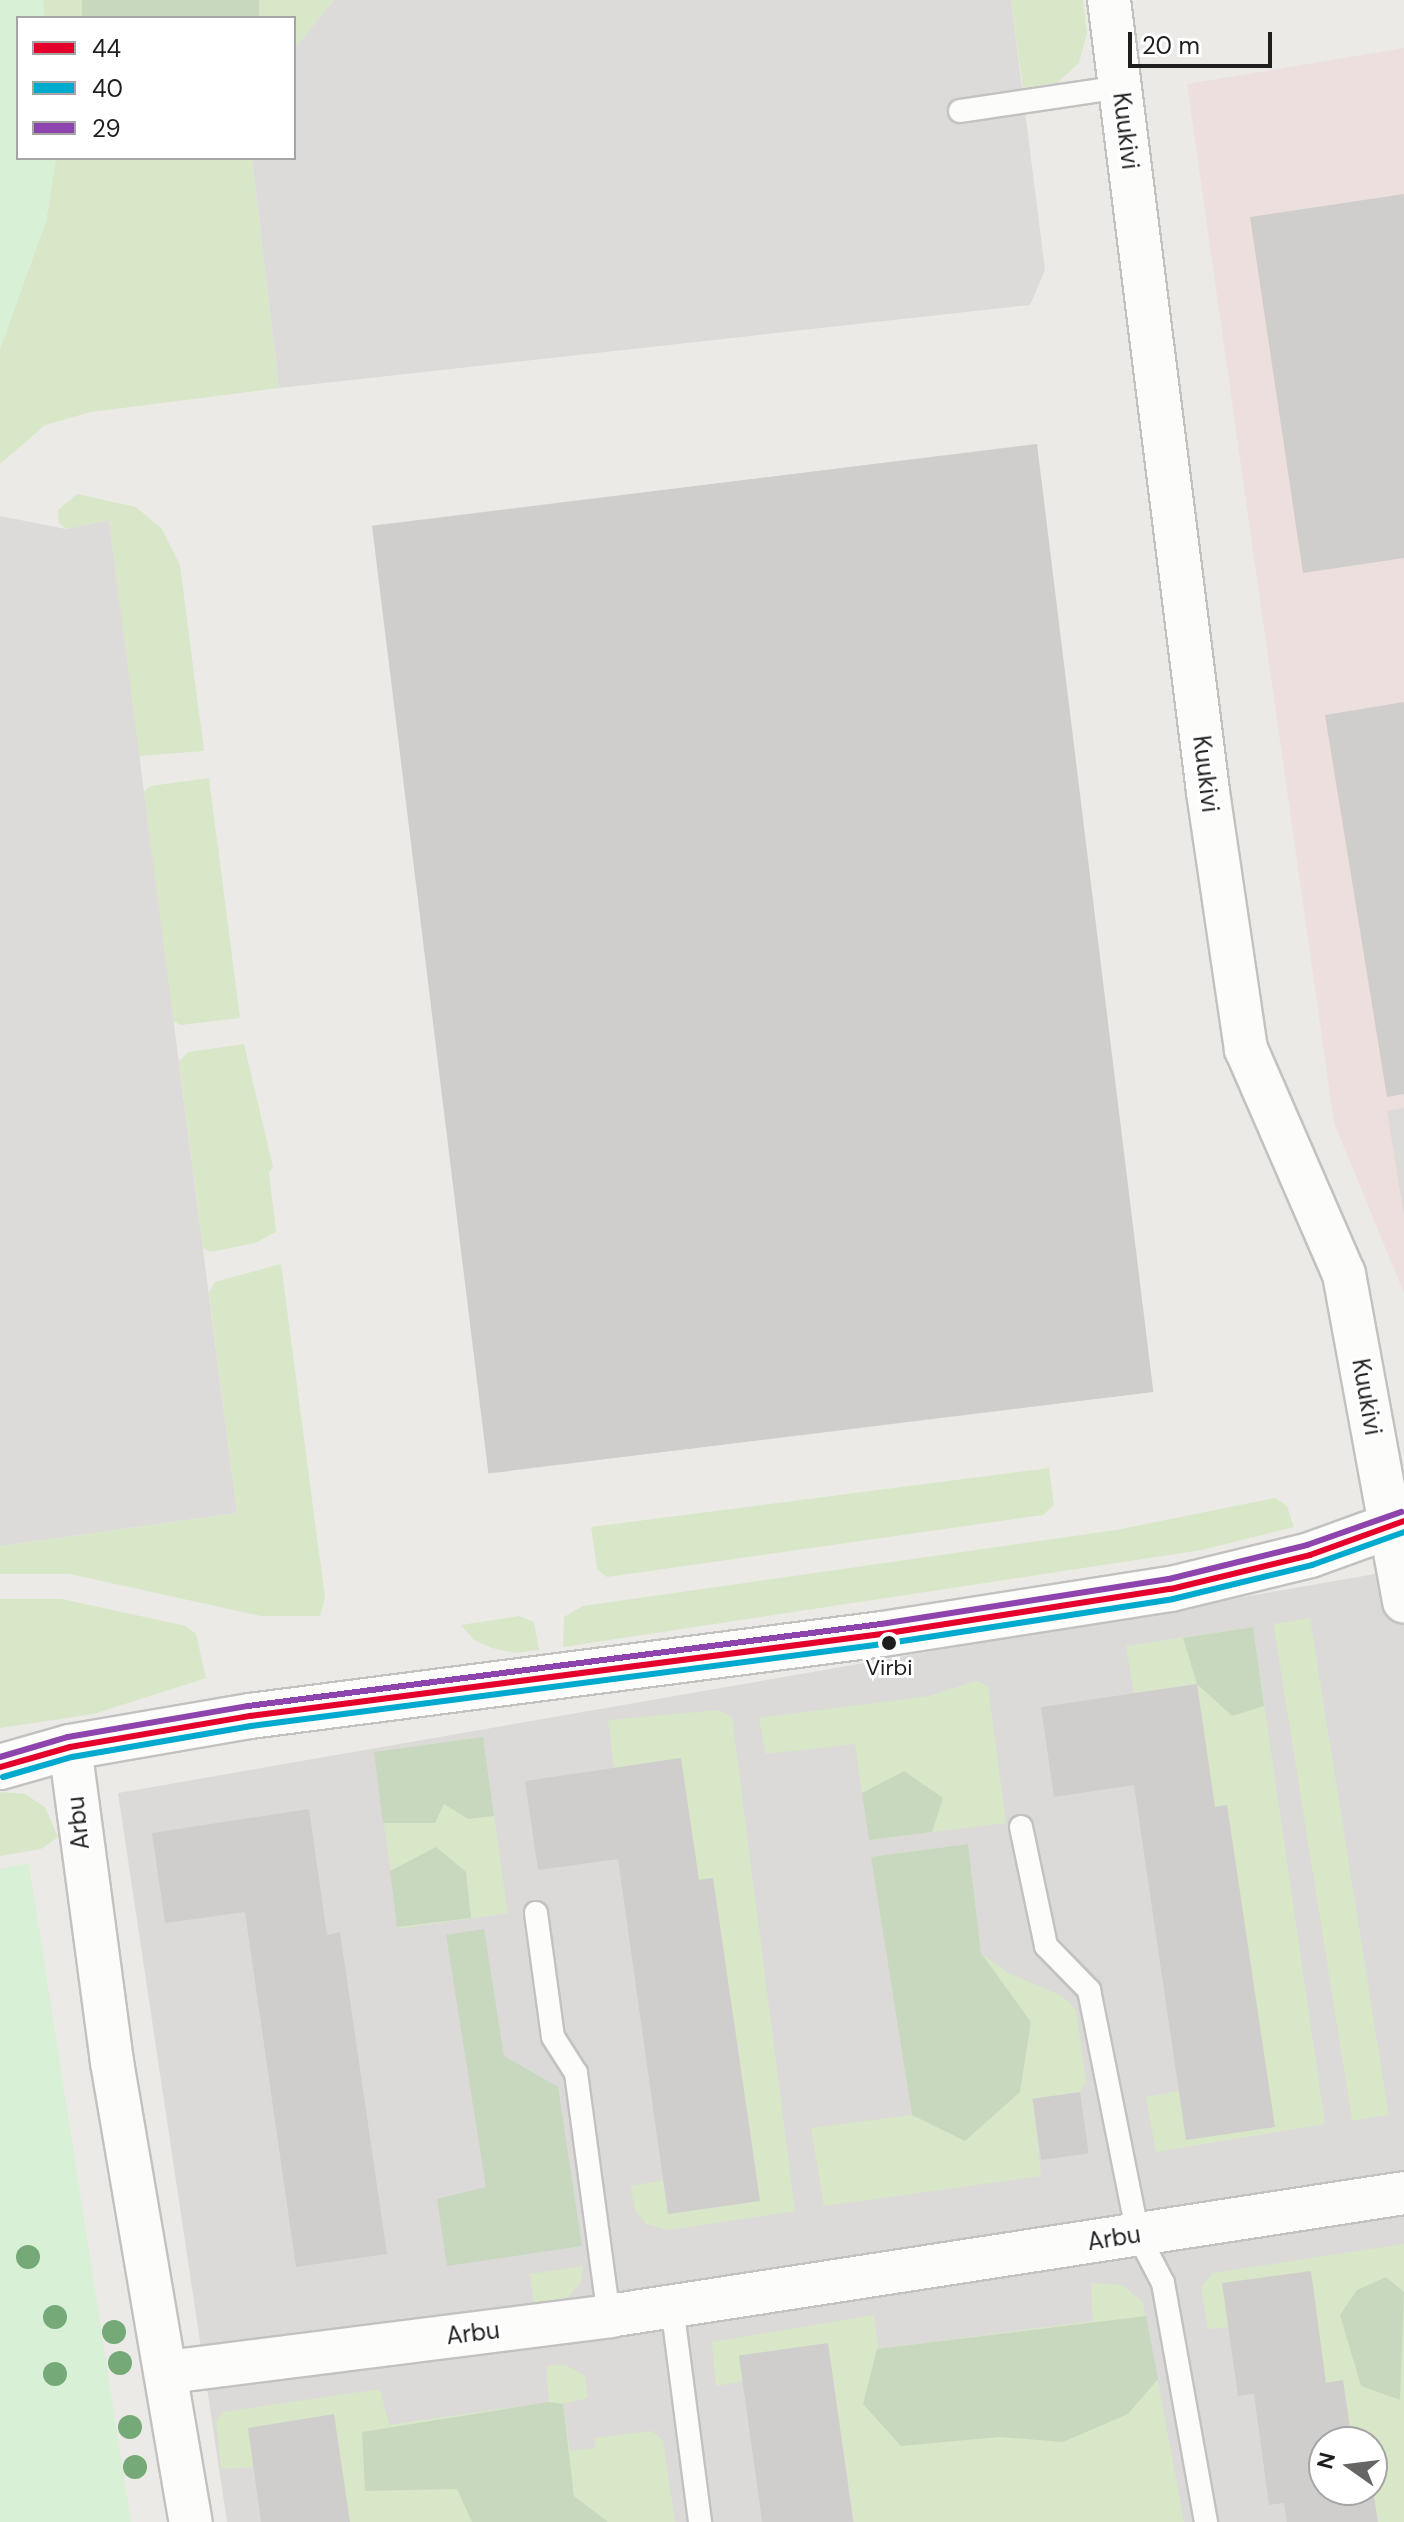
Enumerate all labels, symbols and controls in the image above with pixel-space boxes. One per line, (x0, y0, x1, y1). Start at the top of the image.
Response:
legend (16, 16, 296, 160)
scale bar (1132, 16, 1276, 66)
text: 20 m (1142, 30, 1200, 61)
text: 44 (92, 33, 121, 64)
text: 40 (92, 73, 123, 104)
street label: Kuukivi (1107, 91, 1145, 171)
text: 29 (92, 113, 121, 144)
street label: Kuukivi (1187, 734, 1225, 814)
street label: Kuukivi (1346, 1356, 1388, 1438)
marker: Virbi (881, 1635, 897, 1651)
place label: Virbi (865, 1655, 913, 1681)
street label: Arbu (61, 1795, 95, 1851)
street label: Arbu (1085, 2220, 1143, 2256)
street label: Arbu (445, 2315, 501, 2351)
north arrow (1308, 2426, 1388, 2506)
text: N (1310, 2449, 1342, 2472)

